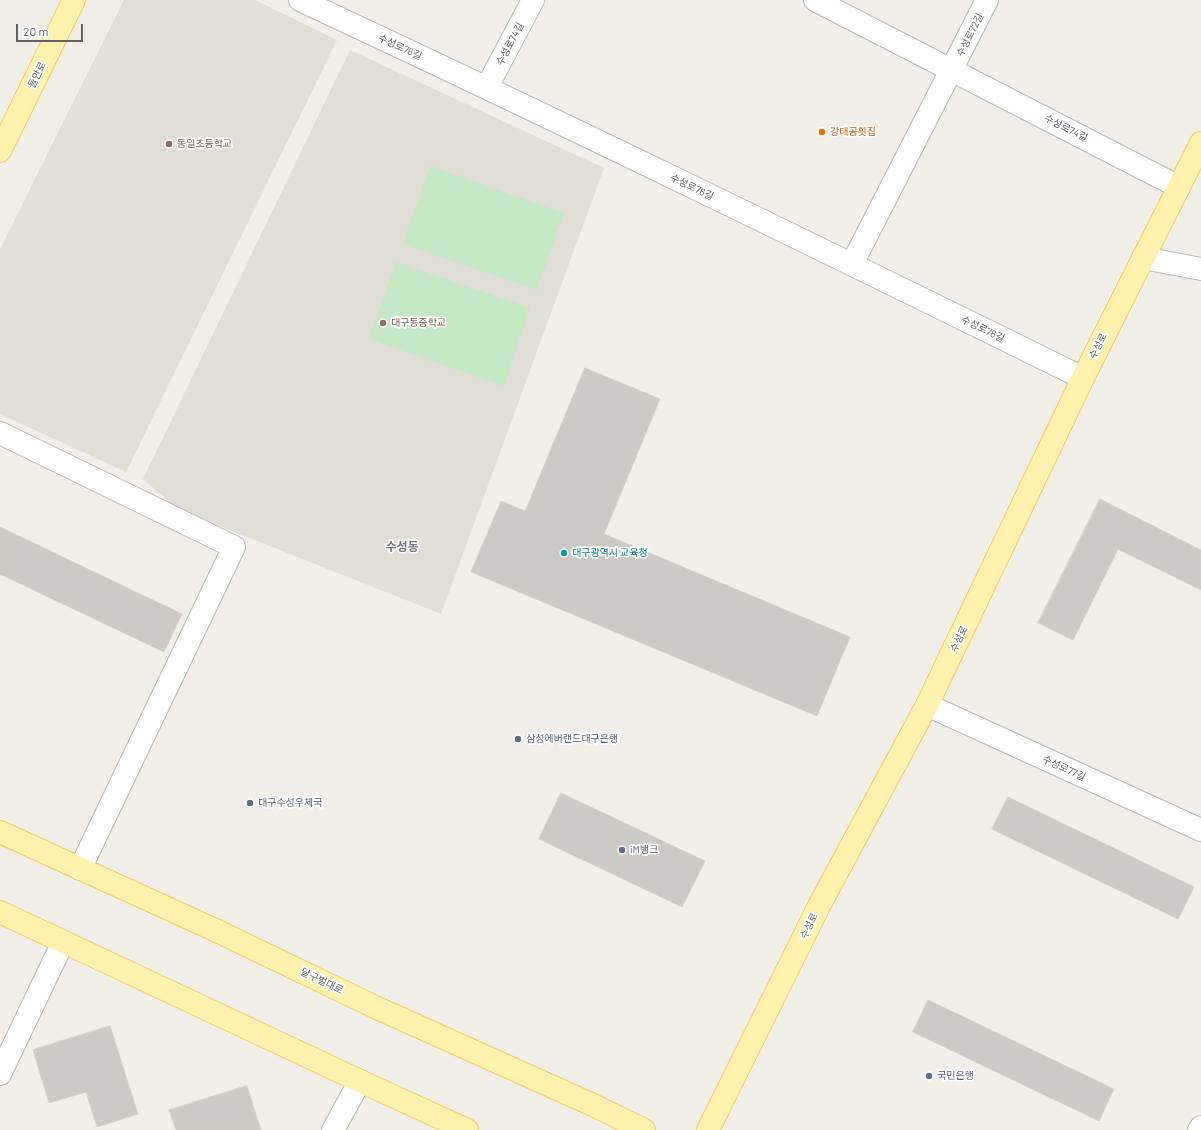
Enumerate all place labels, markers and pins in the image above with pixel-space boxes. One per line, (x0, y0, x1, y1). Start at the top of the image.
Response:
place label: 강태공횟집 (830, 126, 876, 138)
marker: 강태공횟집 (817, 127, 827, 137)
place label: 동일초등학교 (177, 138, 232, 150)
marker: 동일초등학교 (164, 139, 174, 149)
place label: 대구동중학교 (391, 317, 446, 329)
marker: 대구동중학교 (378, 318, 388, 328)
place label: 대구광역시 교육청 (572, 547, 648, 559)
marker: 대구광역시 교육청 (559, 548, 569, 558)
place label: 삼성에버랜드대구은행 (526, 733, 618, 745)
marker: 삼성에버랜드대구은행 (513, 734, 523, 744)
place label: 대구수성우체국 (258, 797, 322, 809)
marker: 대구수성우체국 (245, 798, 255, 808)
place label: iM뱅크 (630, 844, 658, 856)
marker: iM뱅크 (617, 845, 627, 855)
place label: 국민은행 (937, 1070, 974, 1082)
marker: 국민은행 (924, 1071, 934, 1081)

